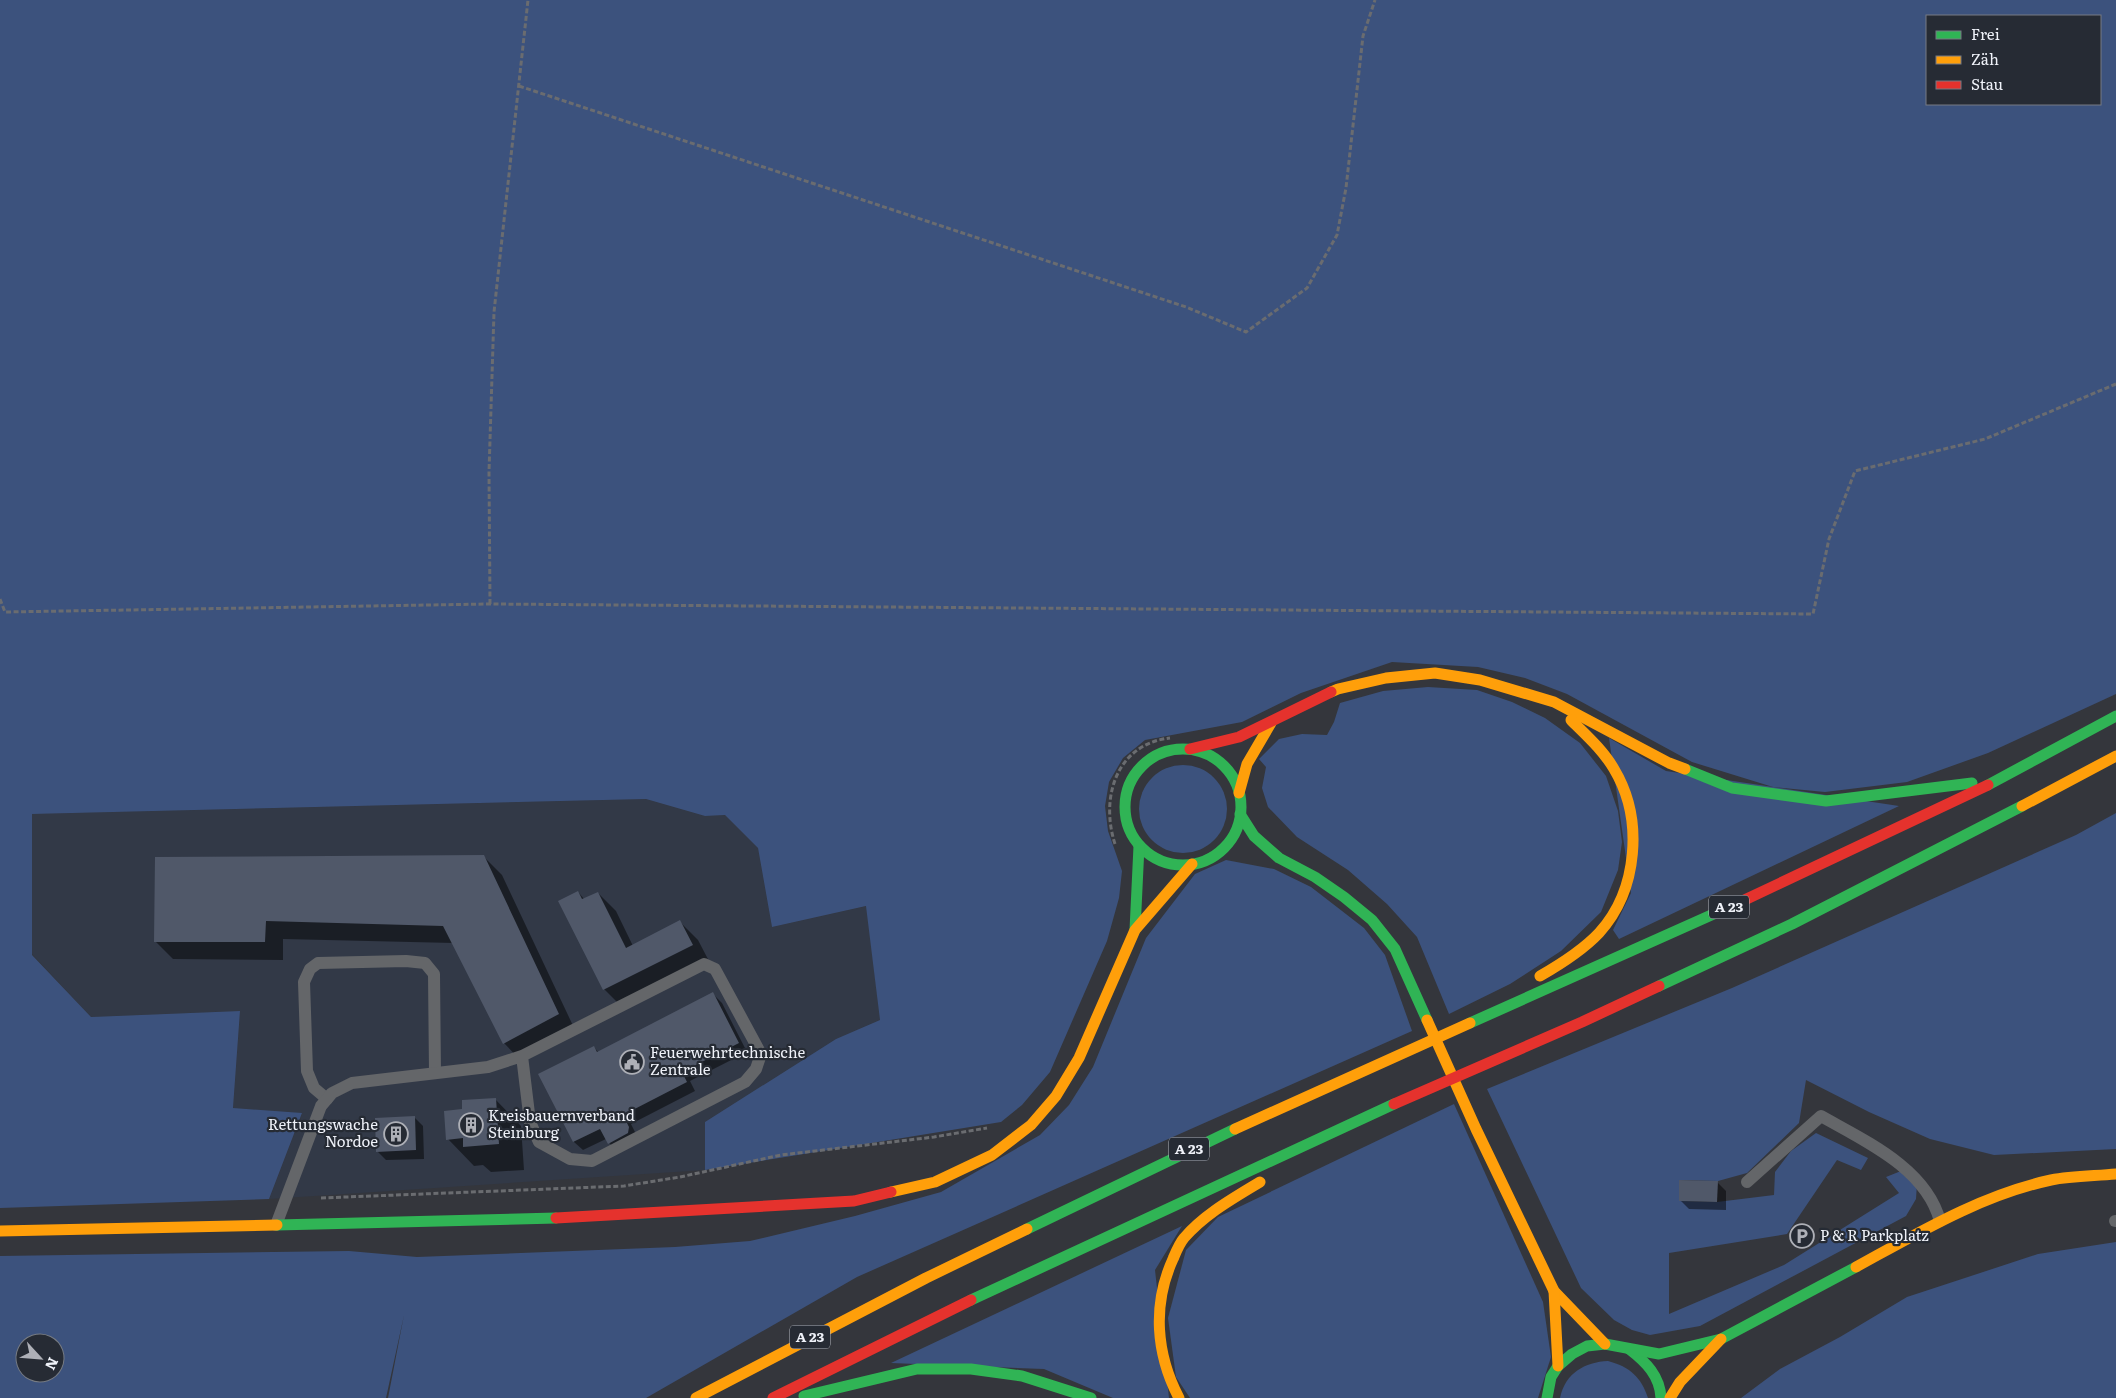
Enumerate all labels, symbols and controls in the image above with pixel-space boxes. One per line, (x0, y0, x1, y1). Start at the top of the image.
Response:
legend (1926, 15, 2101, 105)
text: Frei (1971, 22, 2000, 45)
text: Zäh (1971, 47, 1999, 70)
text: Stau (1971, 72, 2003, 95)
road number: A 23 (1709, 896, 1749, 919)
place label: Feuerwehrtechnische Zentrale (650, 1040, 806, 1080)
public building icon: Feuerwehrtechnische Zentrale (619, 1049, 645, 1075)
place label: Kreisbauernverband Steinburg (488, 1103, 635, 1143)
place label: Rettungswache Nordoe (268, 1112, 378, 1152)
building icon: Kreisbauernverband Steinburg (458, 1112, 484, 1138)
building icon: Rettungswache Nordoe (383, 1121, 409, 1147)
road number: A 23 (1169, 1138, 1209, 1160)
parking icon: P & R Parkplatz (1789, 1223, 1815, 1249)
place label: P & R Parkplatz (1820, 1223, 1929, 1246)
road number: A 23 (790, 1325, 830, 1348)
north arrow (15, 1333, 65, 1383)
text: N (41, 1354, 64, 1374)

